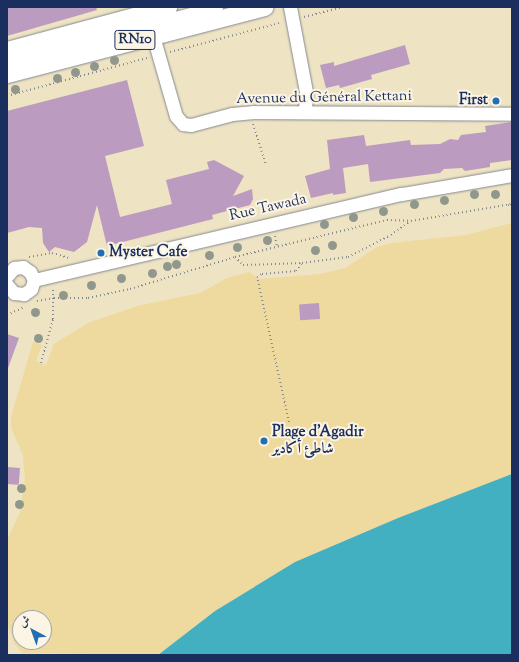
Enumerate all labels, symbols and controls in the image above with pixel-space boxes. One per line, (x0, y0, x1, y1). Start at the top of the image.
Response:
road number: RN10 (114, 28, 156, 52)
street label: Avenue du Général Kettani (236, 87, 412, 109)
place label: First (459, 92, 488, 110)
marker: First (491, 96, 501, 106)
street label: Rue Tawada (228, 190, 308, 226)
place label: Myster Cafe (109, 244, 188, 262)
marker: Myster Cafe (96, 248, 106, 258)
place label: Plage d'Agadir شاطئ أكادير (272, 423, 364, 458)
marker: Plage d'Agadir شاطئ أكادير (259, 436, 269, 446)
north arrow (12, 610, 52, 650)
text: ش (15, 612, 34, 631)

